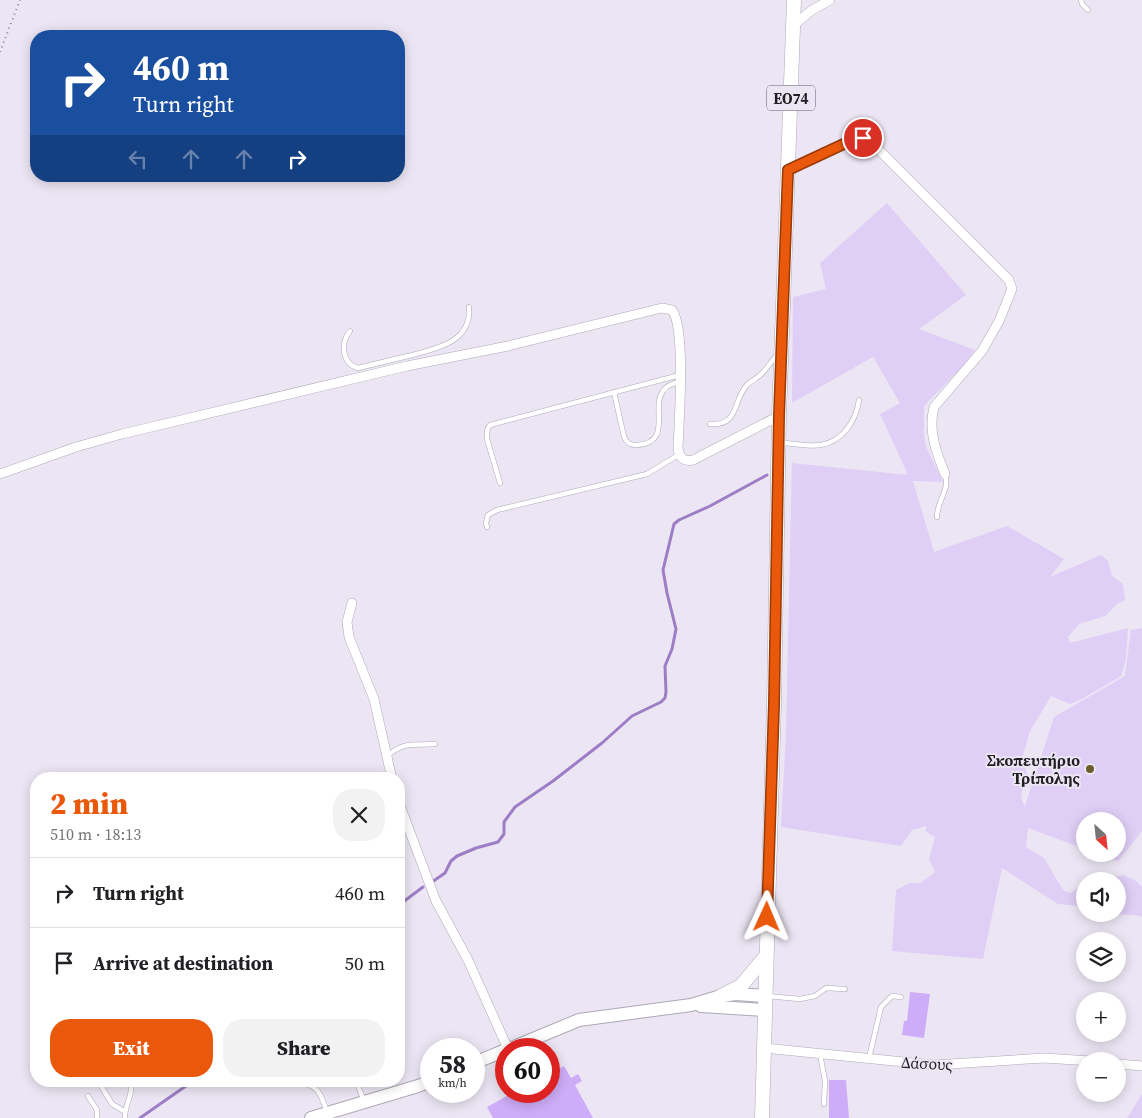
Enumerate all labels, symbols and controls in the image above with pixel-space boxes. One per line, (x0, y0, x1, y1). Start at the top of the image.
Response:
text: 460 m (133, 44, 229, 92)
icon: right (50, 50, 115, 115)
road number: ΕΟ74 (767, 86, 815, 110)
text: Turn right (133, 89, 234, 119)
pin (842, 117, 884, 159)
icon: arrive (849, 124, 877, 152)
icon: left (124, 145, 152, 173)
icon: ahead (177, 145, 205, 173)
icon: ahead (230, 145, 258, 173)
icon: right (283, 145, 311, 173)
place label: Σκοπευτήριο Τρίπολης (987, 749, 1080, 789)
marker: Σκοπευτήριο Τρίπολης (1084, 763, 1096, 775)
text: 2 min (50, 783, 128, 824)
button: close (333, 789, 385, 841)
north arrow (1076, 812, 1126, 862)
map controls (1076, 812, 1126, 1102)
text: 510 m · 18:13 (50, 823, 141, 845)
button: sound (1076, 872, 1126, 922)
icon: right (50, 879, 78, 907)
text: Turn right (93, 880, 184, 906)
text: 460 m (335, 880, 385, 906)
position arrow (740, 890, 792, 942)
button: layers (1076, 932, 1126, 982)
icon: arrive (50, 949, 78, 977)
text: Arrive at destination (93, 950, 273, 976)
text: 50 m (344, 950, 385, 976)
button: + (1076, 992, 1126, 1042)
button: Exit (50, 1019, 213, 1077)
button: Share (223, 1019, 385, 1077)
speed limit sign: 60 (495, 1038, 560, 1103)
text: 58 (439, 1047, 466, 1081)
street label: Δάσους (901, 1051, 953, 1075)
button: − (1076, 1052, 1126, 1102)
text: km/h (438, 1075, 467, 1091)

